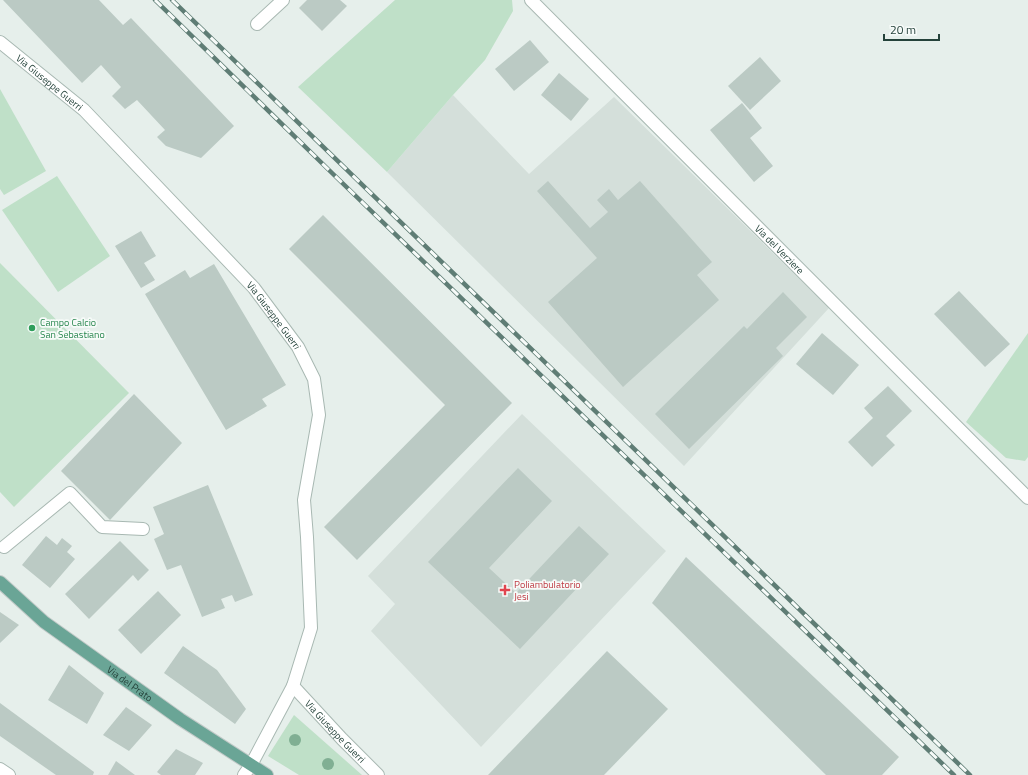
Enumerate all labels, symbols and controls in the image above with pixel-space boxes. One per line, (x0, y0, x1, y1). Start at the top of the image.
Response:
scale bar (884, 16, 939, 42)
text: 20 m (890, 20, 916, 39)
street label: Via Giuseppe Guerri (13, 51, 86, 114)
street label: Via del Verziere (752, 221, 808, 277)
street label: Via Giuseppe Guerri (244, 278, 305, 351)
place label: Campo Calcio San Sebastiano (40, 315, 105, 342)
marker: Campo Calcio San Sebastiano (27, 323, 37, 333)
place label: Poliambulatorio Jesi (514, 577, 581, 604)
marker: Poliambulatorio Jesi (499, 584, 511, 596)
street label: Via del Prato (104, 662, 156, 705)
street label: Via Giuseppe Guerri (302, 696, 369, 766)

